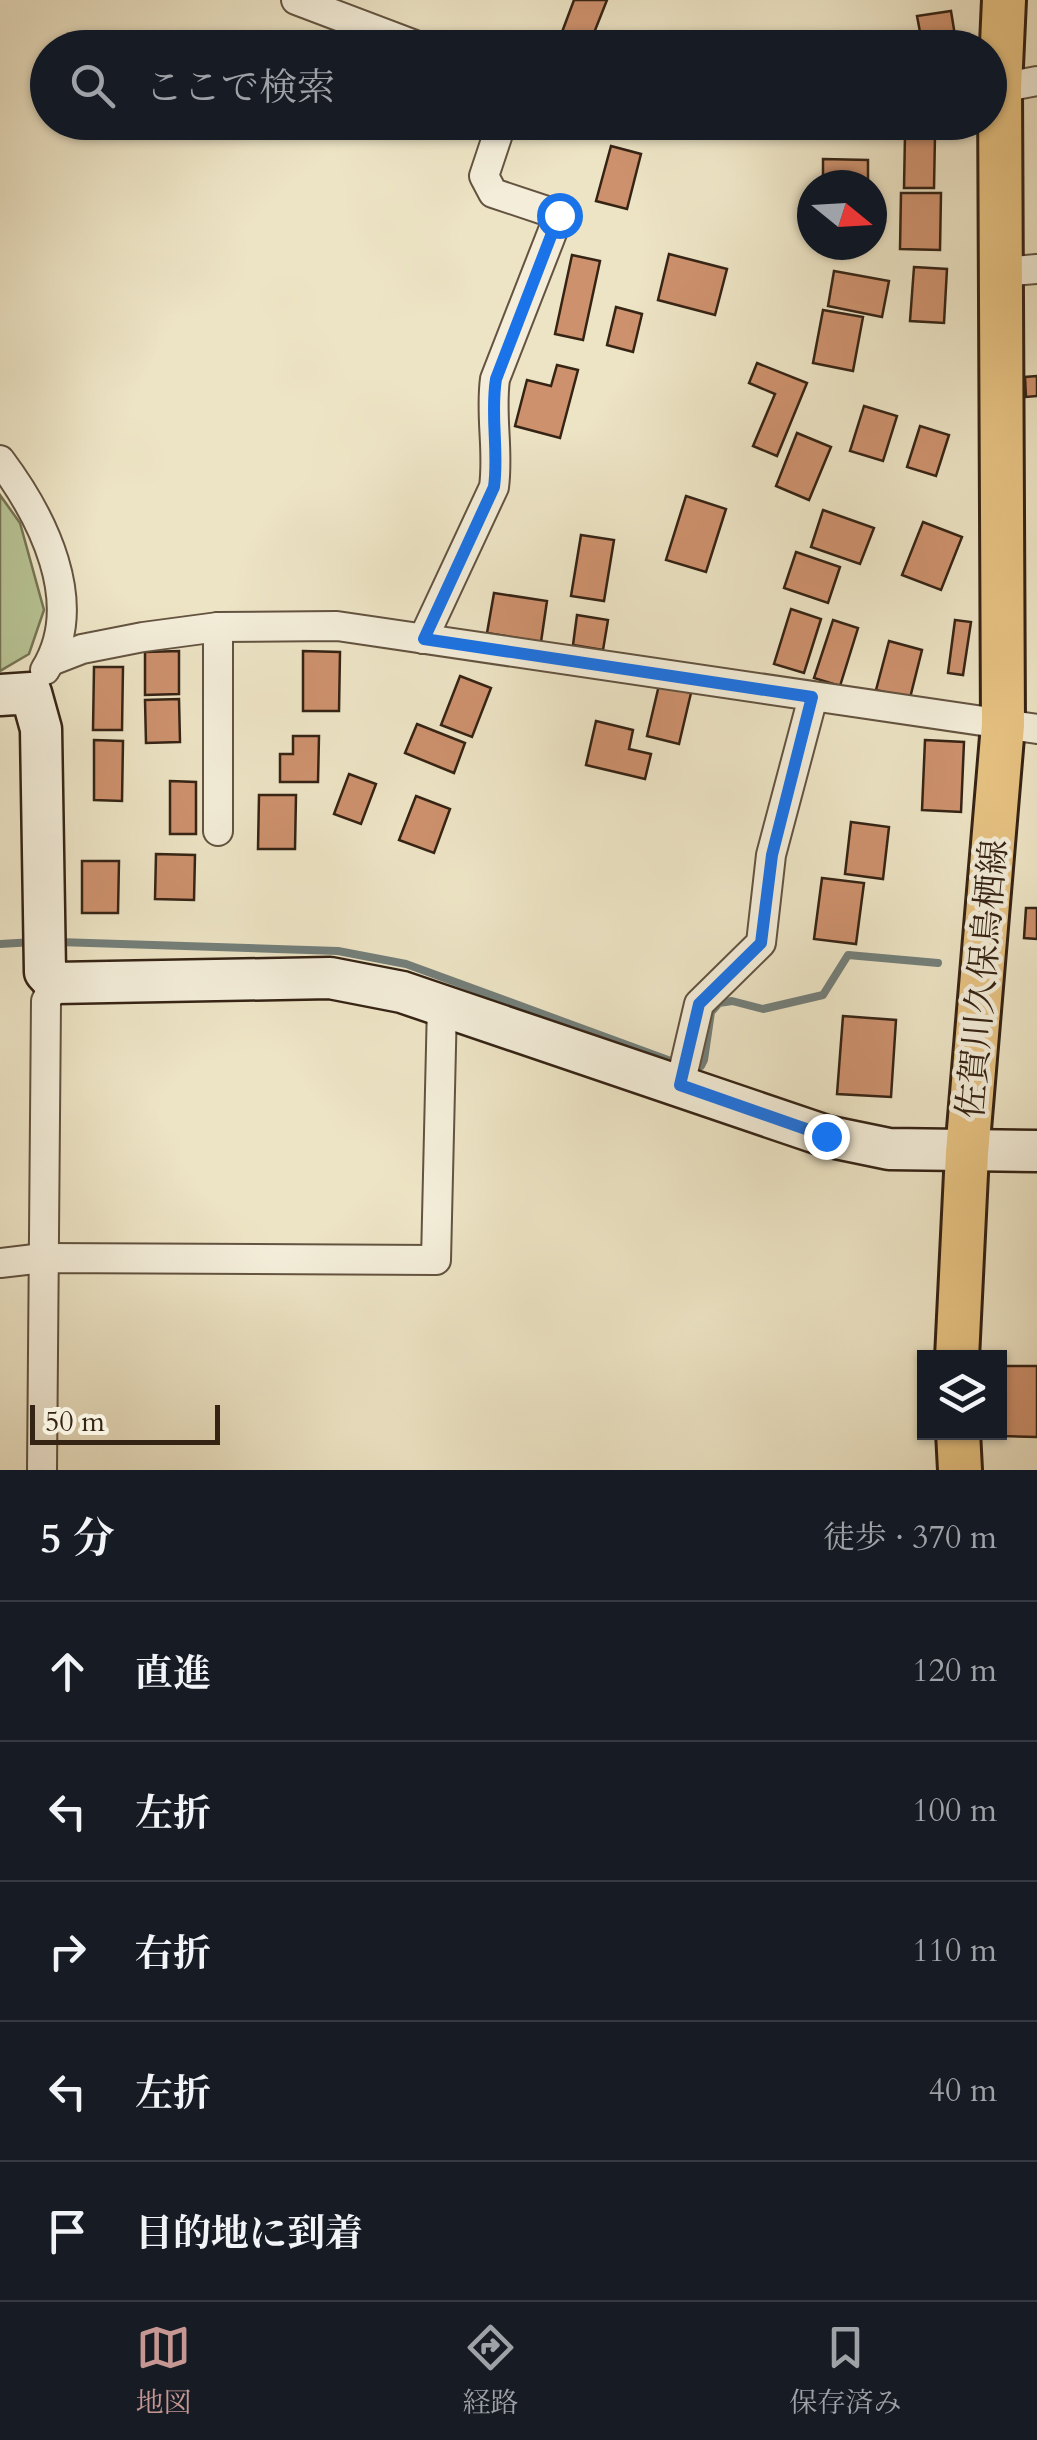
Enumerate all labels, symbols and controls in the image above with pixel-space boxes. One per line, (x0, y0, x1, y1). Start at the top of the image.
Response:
search box (30, 30, 1007, 140)
icon: search (65, 58, 120, 113)
text: ここで検索 (145, 62, 335, 114)
north arrow (797, 170, 887, 260)
route start (537, 193, 583, 239)
street label: 佐賀川久保鳥栖線 (947, 838, 1019, 1121)
route end (804, 1114, 850, 1160)
map controls (917, 1350, 1007, 1440)
button: layers (917, 1350, 1007, 1440)
scale bar (30, 1400, 220, 1444)
text: 50 m (45, 1403, 105, 1441)
text: 5 分 (40, 1510, 115, 1567)
text: 徒歩 · 370 m (823, 1516, 997, 1560)
icon: ahead (40, 1644, 95, 1699)
text: 直進 (135, 1648, 211, 1700)
text: 120 m (912, 1649, 997, 1693)
icon: left (40, 1784, 95, 1839)
text: 左折 (135, 1788, 211, 1840)
text: 100 m (912, 1789, 997, 1833)
icon: right (40, 1924, 95, 1979)
text: 右折 (135, 1928, 211, 1980)
text: 110 m (912, 1929, 997, 1973)
icon: left (40, 2064, 95, 2119)
text: 左折 (135, 2068, 211, 2120)
text: 40 m (929, 2069, 997, 2113)
icon: arrive (40, 2204, 95, 2259)
text: 目的地に到着 (135, 2208, 363, 2260)
tab: 地図 (135, 2320, 192, 2422)
tab: 経路 (462, 2320, 519, 2422)
tab: 保存済み (789, 2320, 902, 2422)

